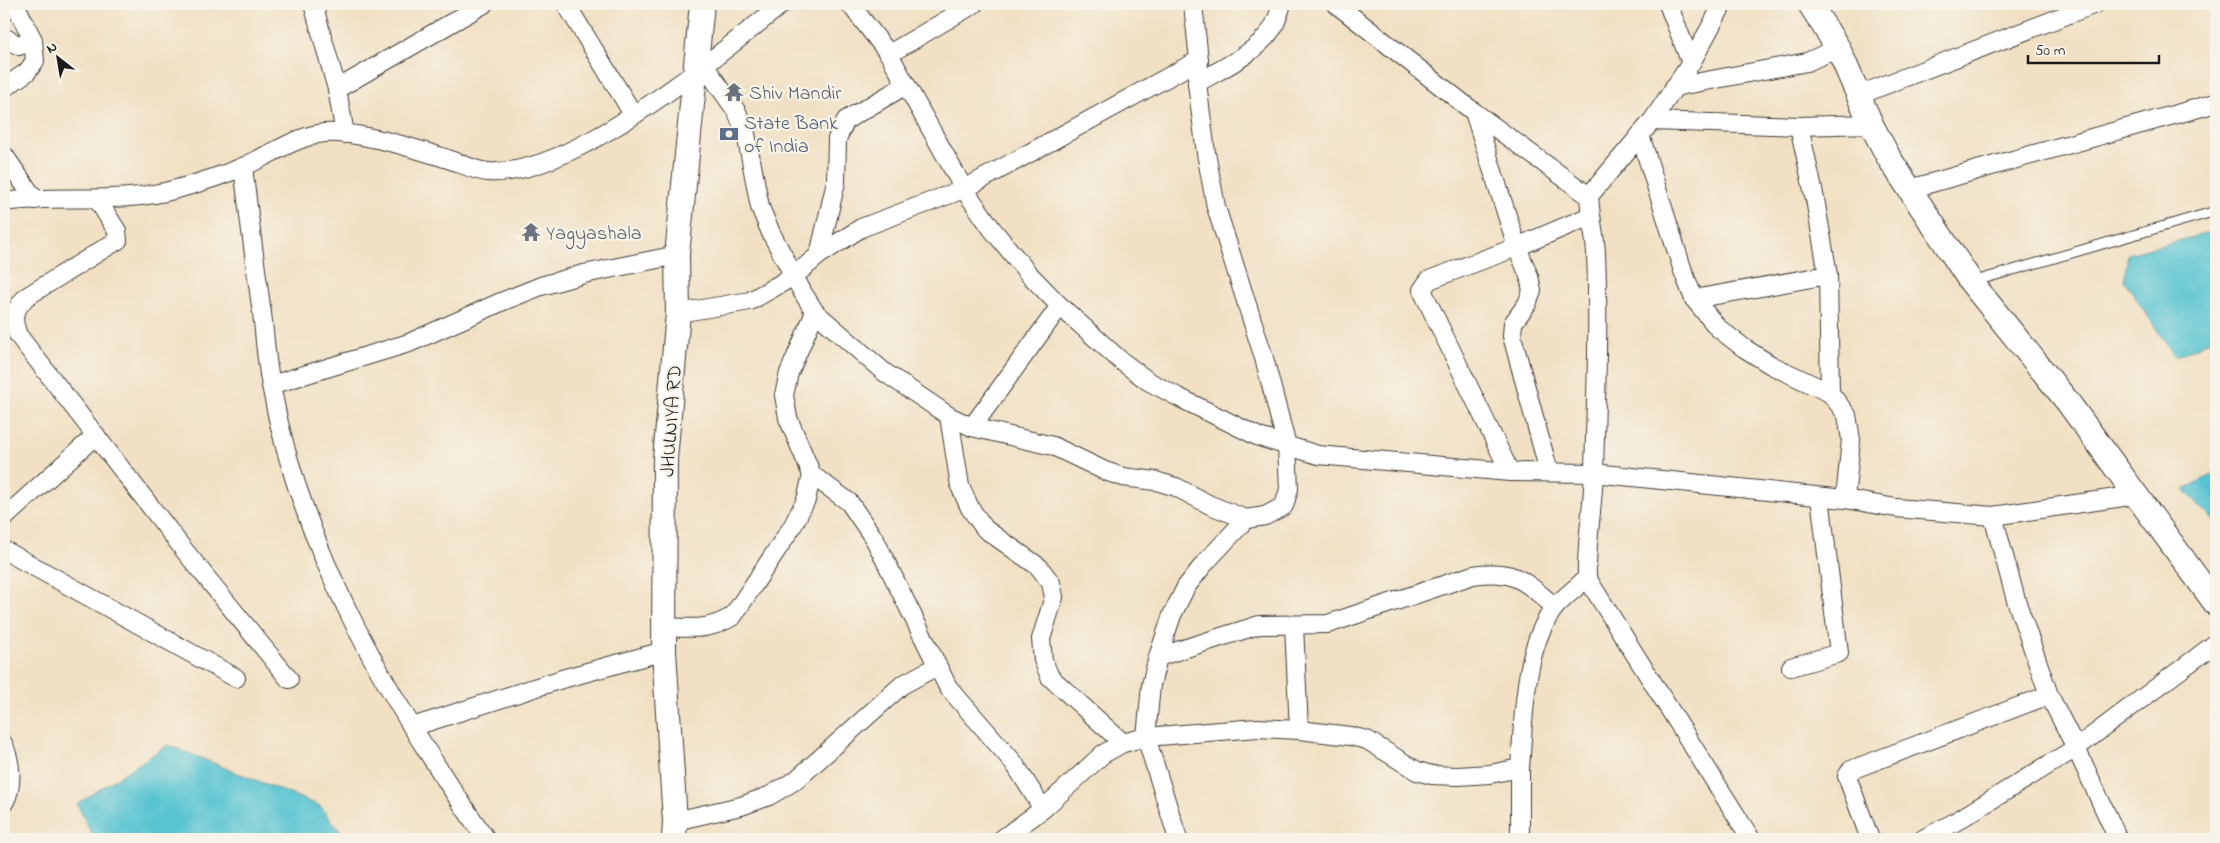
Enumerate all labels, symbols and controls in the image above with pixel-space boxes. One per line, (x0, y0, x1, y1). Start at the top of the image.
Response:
north arrow (32, 32, 82, 82)
scale bar (2028, 32, 2159, 64)
text: N (43, 37, 62, 60)
text: 50 m (2035, 40, 2066, 62)
place label: Shiv Mandir (749, 80, 842, 109)
temple icon: Shiv Mandir (723, 81, 745, 103)
place label: State Bank of India (744, 110, 838, 162)
bank icon: State Bank of India (718, 123, 740, 145)
place label: Yagyashala (546, 220, 642, 250)
temple icon: Yagyashala (520, 221, 542, 243)
street label: JHULNIYA RD (654, 364, 691, 478)

